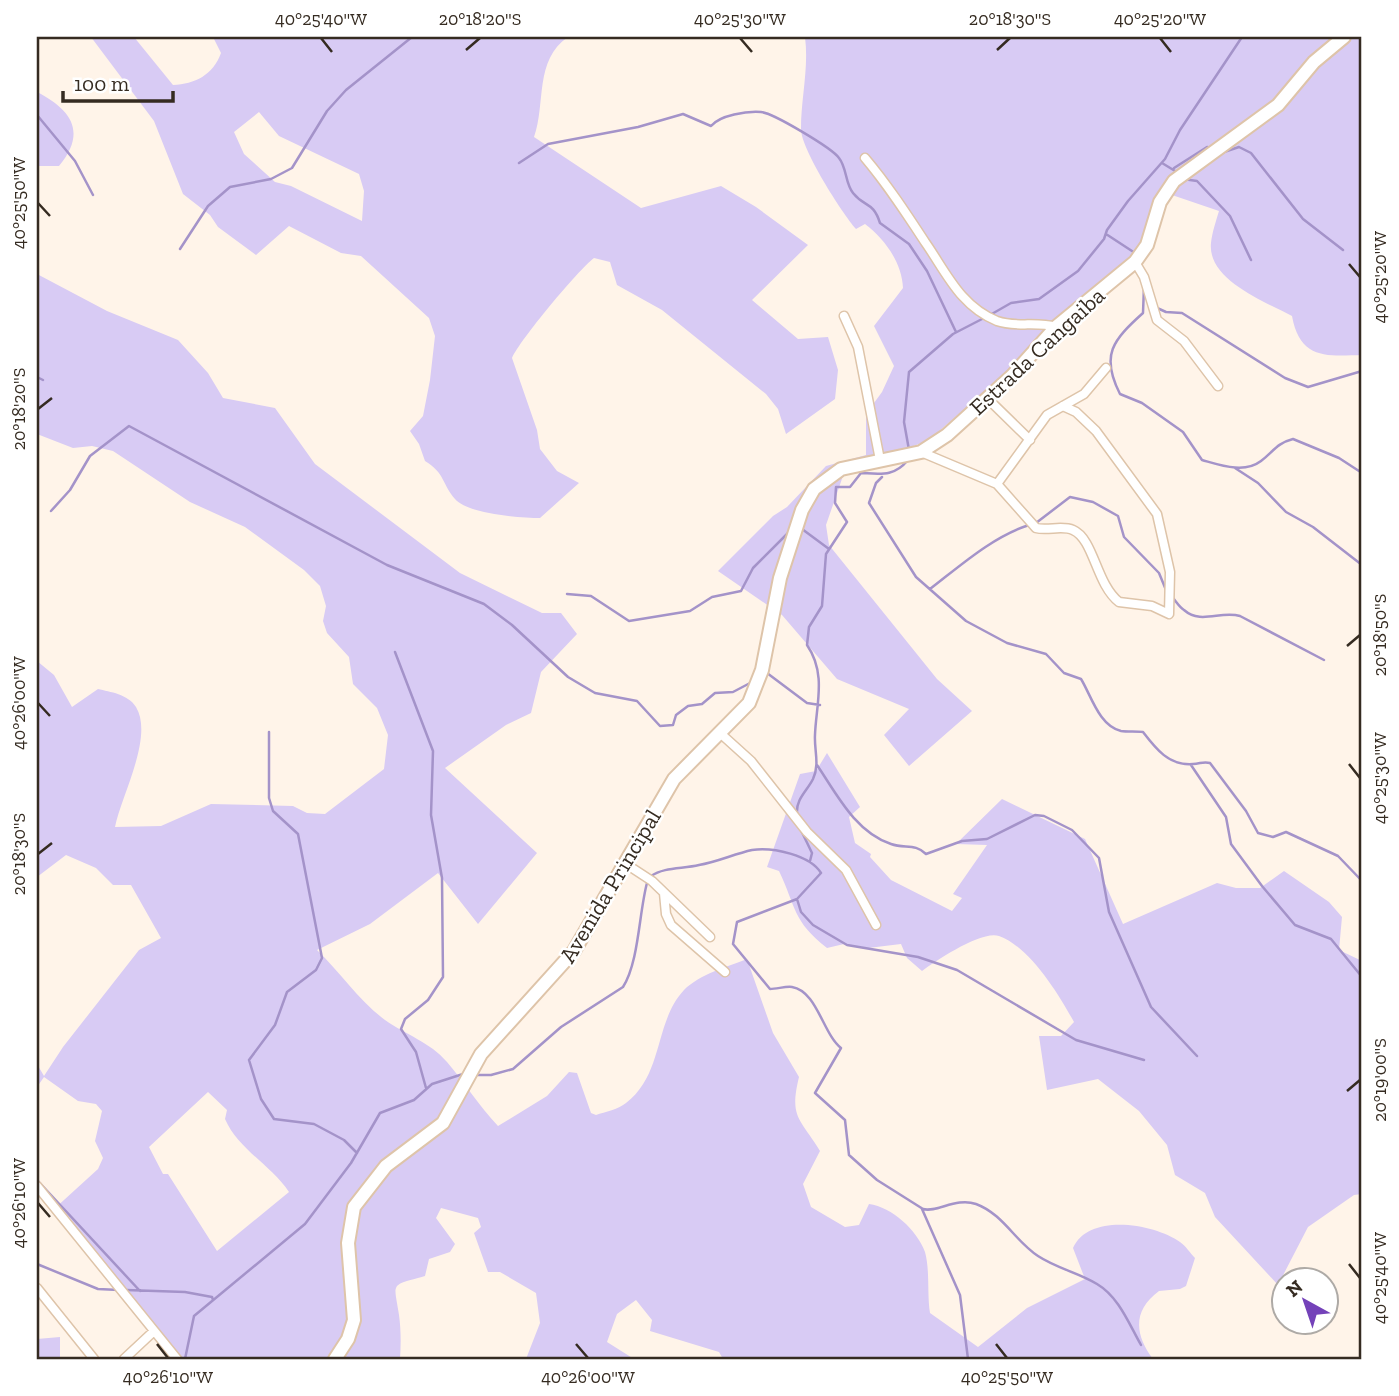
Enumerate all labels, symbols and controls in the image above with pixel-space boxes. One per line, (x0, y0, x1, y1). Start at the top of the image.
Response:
text: 40°25'40"W (275, 8, 367, 30)
text: 20°18'20"S (439, 8, 521, 30)
text: 40°25'30"W (694, 8, 786, 30)
text: 20°18'30"S (969, 8, 1051, 30)
text: 40°25'20"W (1114, 8, 1206, 30)
scale bar (63, 60, 173, 104)
text: 100 m (74, 71, 129, 96)
text: 40°25'50"W (8, 157, 30, 249)
text: 40°25'20"W (1369, 231, 1391, 323)
street label: Estrada Cangaiba (964, 281, 1110, 421)
text: 20°18'20"S (8, 368, 30, 450)
text: 20°18'50"S (1369, 594, 1391, 676)
text: 40°26'00"W (8, 656, 30, 750)
text: 40°25'30"W (1369, 732, 1391, 824)
street label: Avenida Principal (553, 804, 667, 968)
text: 20°18'30"S (8, 813, 30, 895)
text: 20°19'00"S (1369, 1038, 1391, 1122)
text: 40°26'10"W (8, 1158, 30, 1248)
text: 40°25'40"W (1369, 1232, 1391, 1324)
north arrow (1270, 1266, 1340, 1336)
text: N (1281, 1275, 1307, 1302)
text: 40°26'10"W (123, 1366, 213, 1388)
text: 40°26'00"W (541, 1366, 635, 1388)
text: 40°25'50"W (961, 1366, 1053, 1388)

